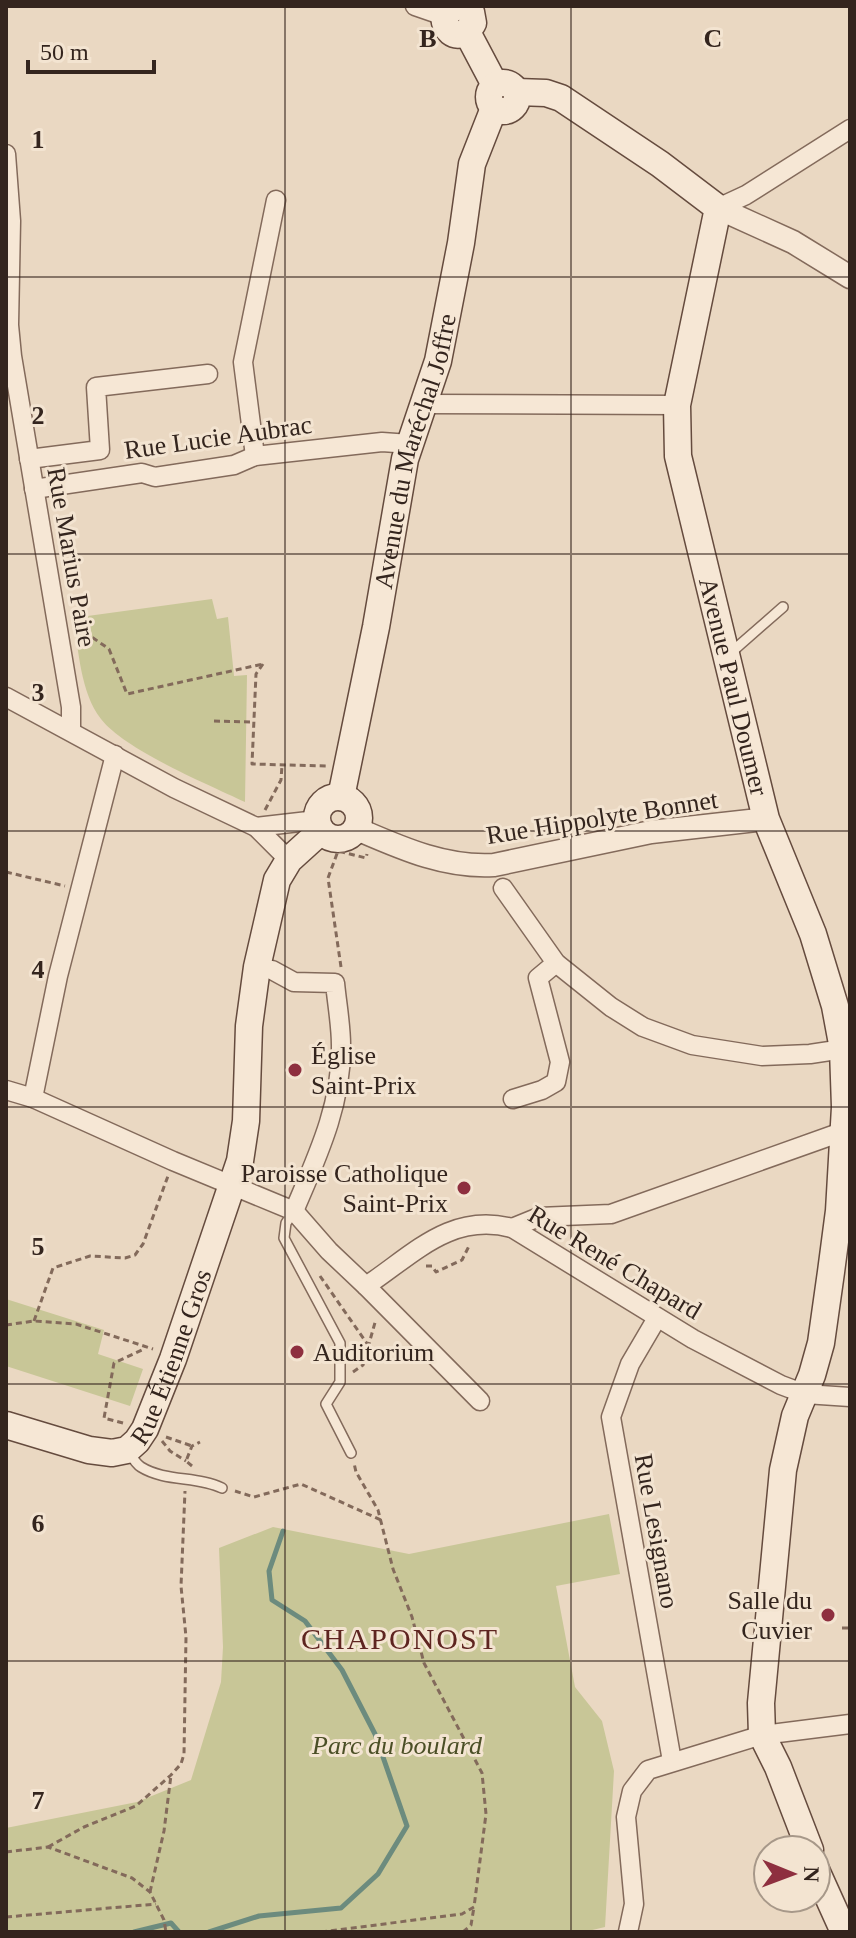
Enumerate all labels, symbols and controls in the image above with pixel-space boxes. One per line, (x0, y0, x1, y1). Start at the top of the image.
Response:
scale bar (28, 24, 154, 74)
text: B (419, 24, 437, 53)
text: C (704, 24, 722, 53)
text: 50 m (40, 39, 89, 65)
text: 1 (32, 125, 45, 154)
street label: Avenue du Maréchal Joffre (369, 311, 462, 591)
text: 2 (32, 401, 45, 430)
street label: Rue Lucie Aubrac (122, 410, 314, 465)
street label: Rue Marius Paire (41, 465, 102, 649)
street label: Avenue Paul Doumer (693, 575, 774, 799)
text: 3 (32, 678, 45, 707)
street label: Rue Hippolyte Bonnet (484, 785, 721, 850)
text: 4 (32, 955, 45, 984)
place label: Église Saint-Prix (311, 1041, 416, 1100)
marker: Église Saint-Prix (286, 1061, 304, 1079)
place label: Paroisse Catholique Saint-Prix (241, 1159, 448, 1218)
marker: Paroisse Catholique Saint-Prix (455, 1179, 473, 1197)
street label: Rue René Chapard (523, 1199, 706, 1325)
text: 5 (32, 1232, 45, 1261)
street label: Rue Étienne Gros (125, 1265, 217, 1450)
place label: Auditorium (313, 1338, 434, 1367)
marker: Auditorium (288, 1343, 306, 1361)
street label: Rue Lesignano (629, 1451, 684, 1611)
text: 6 (32, 1509, 45, 1538)
place label: Salle du Cuvier (728, 1586, 812, 1645)
marker: Salle du Cuvier (819, 1606, 837, 1624)
district label: CHAPONOST (301, 1622, 499, 1655)
park label: Parc du boulard (311, 1731, 483, 1760)
text: 7 (32, 1786, 45, 1815)
north arrow (752, 1834, 832, 1914)
text: N (799, 1866, 824, 1883)

